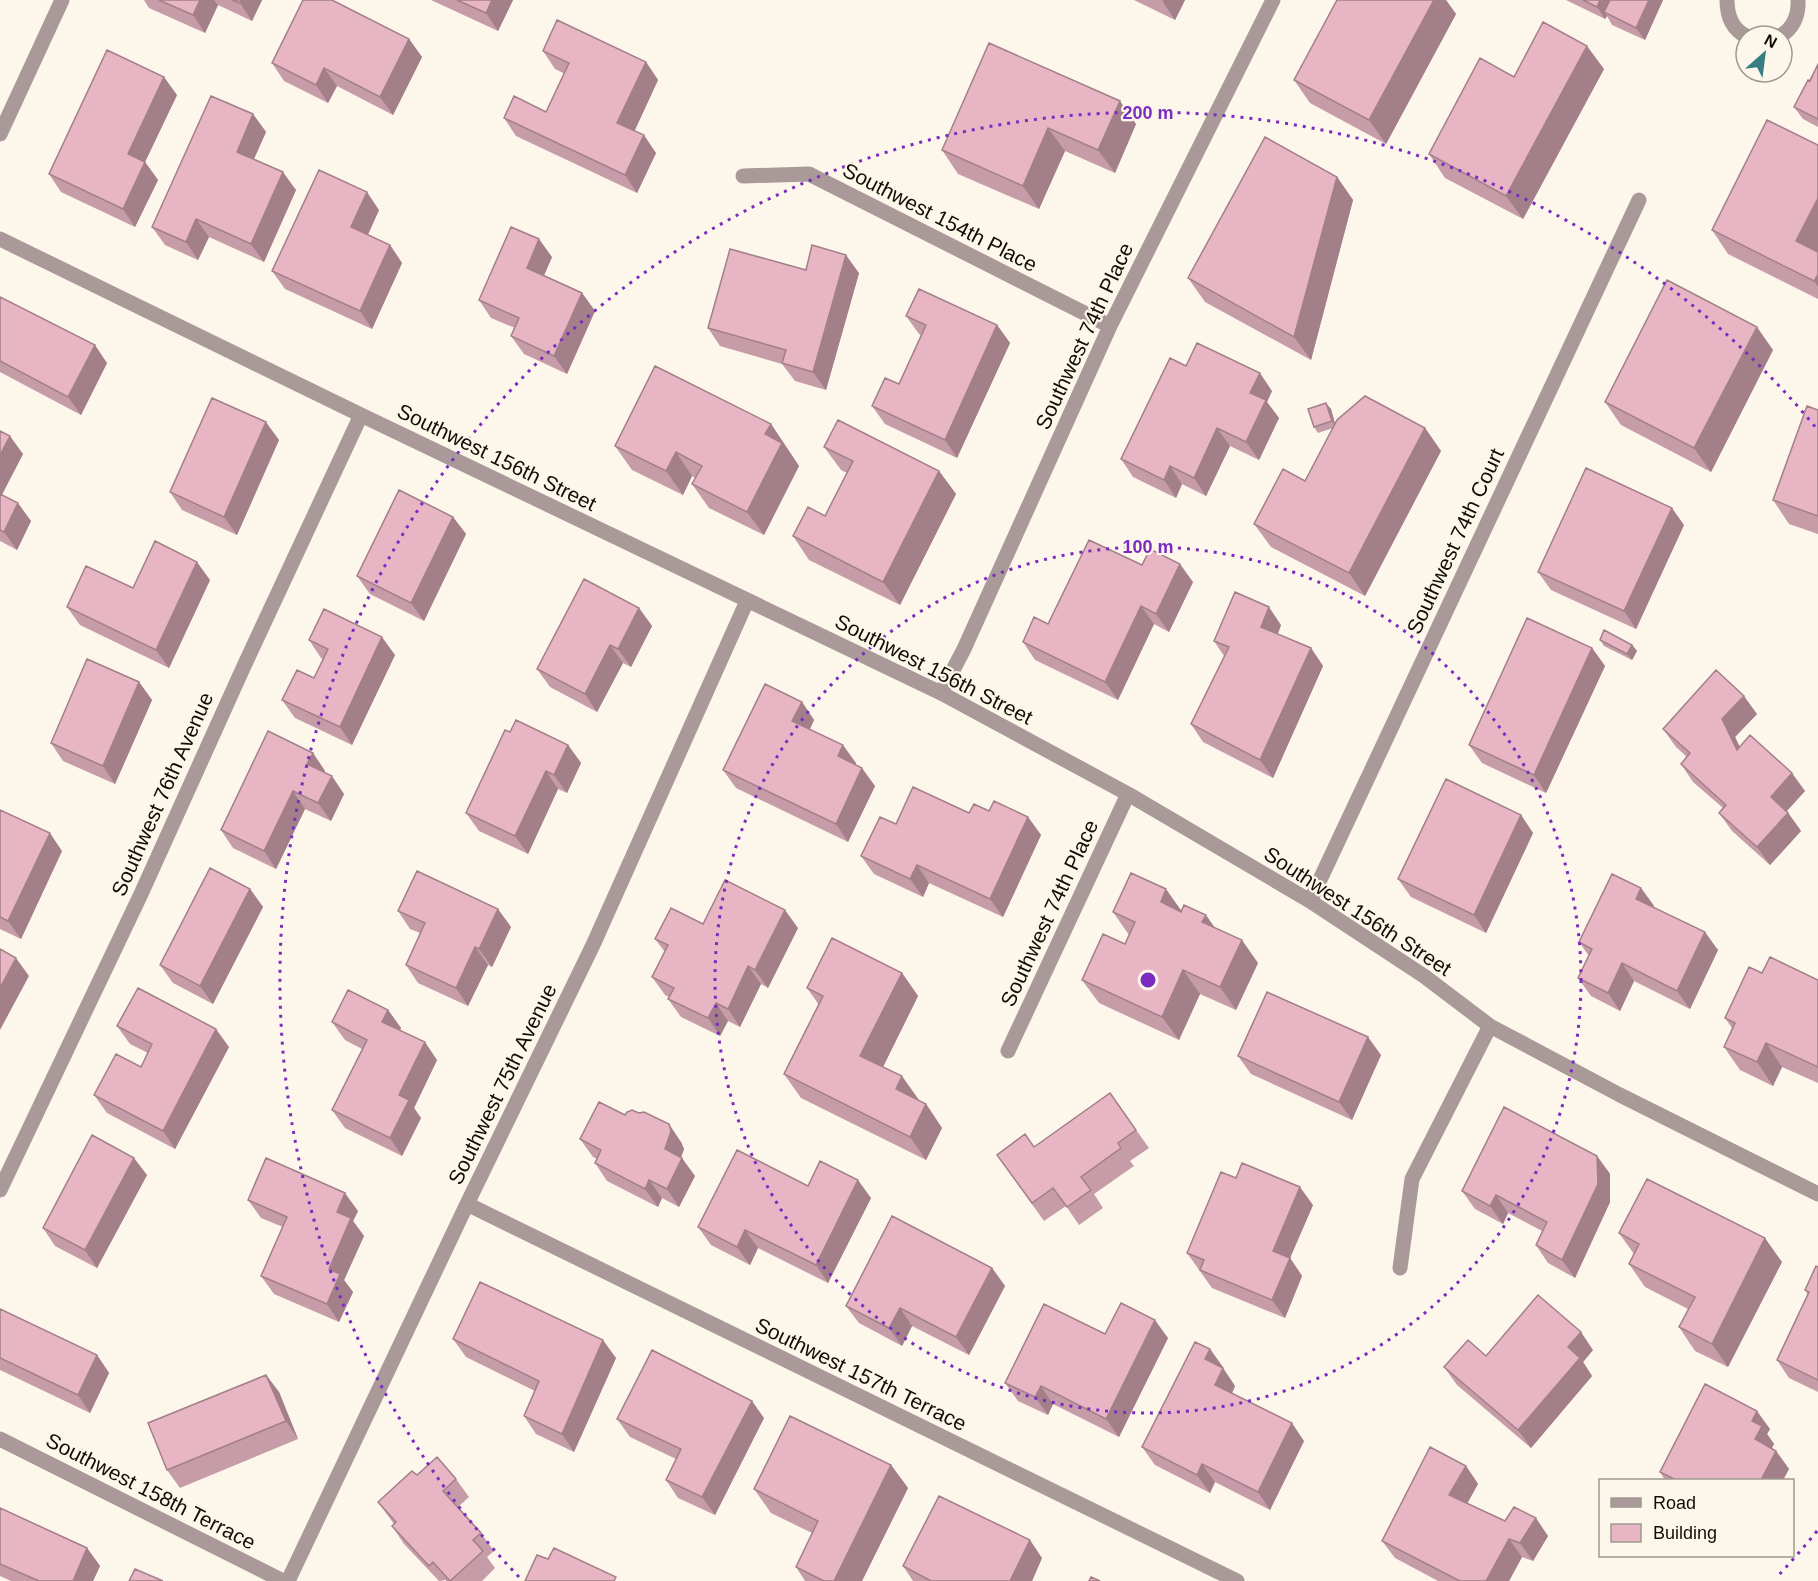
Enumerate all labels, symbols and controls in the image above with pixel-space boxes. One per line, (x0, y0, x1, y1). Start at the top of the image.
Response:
north arrow (1734, 24, 1794, 84)
text: N (1762, 31, 1780, 51)
text: 200 m (1122, 103, 1174, 123)
street label: Southwest 154th Place (839, 158, 1041, 276)
street label: Southwest 74th Place (1031, 239, 1137, 433)
street label: Southwest 156th Street (394, 399, 600, 515)
street label: Southwest 74th Court (1402, 444, 1508, 637)
text: 100 m (1122, 537, 1174, 557)
street label: Southwest 156th Street (832, 609, 1037, 729)
street label: Southwest 76th Avenue (107, 689, 217, 899)
street label: Southwest 74th Place (996, 816, 1102, 1010)
street label: Southwest 156th Street (1260, 842, 1456, 980)
centre of rings (1138, 970, 1158, 990)
street label: Southwest 75th Avenue (443, 980, 561, 1188)
street label: Southwest 157th Terrace (752, 1313, 970, 1435)
street label: Southwest 158th Terrace (42, 1428, 260, 1554)
legend (1599, 1479, 1794, 1557)
text: Road (1653, 1493, 1696, 1513)
text: Building (1653, 1523, 1717, 1543)

